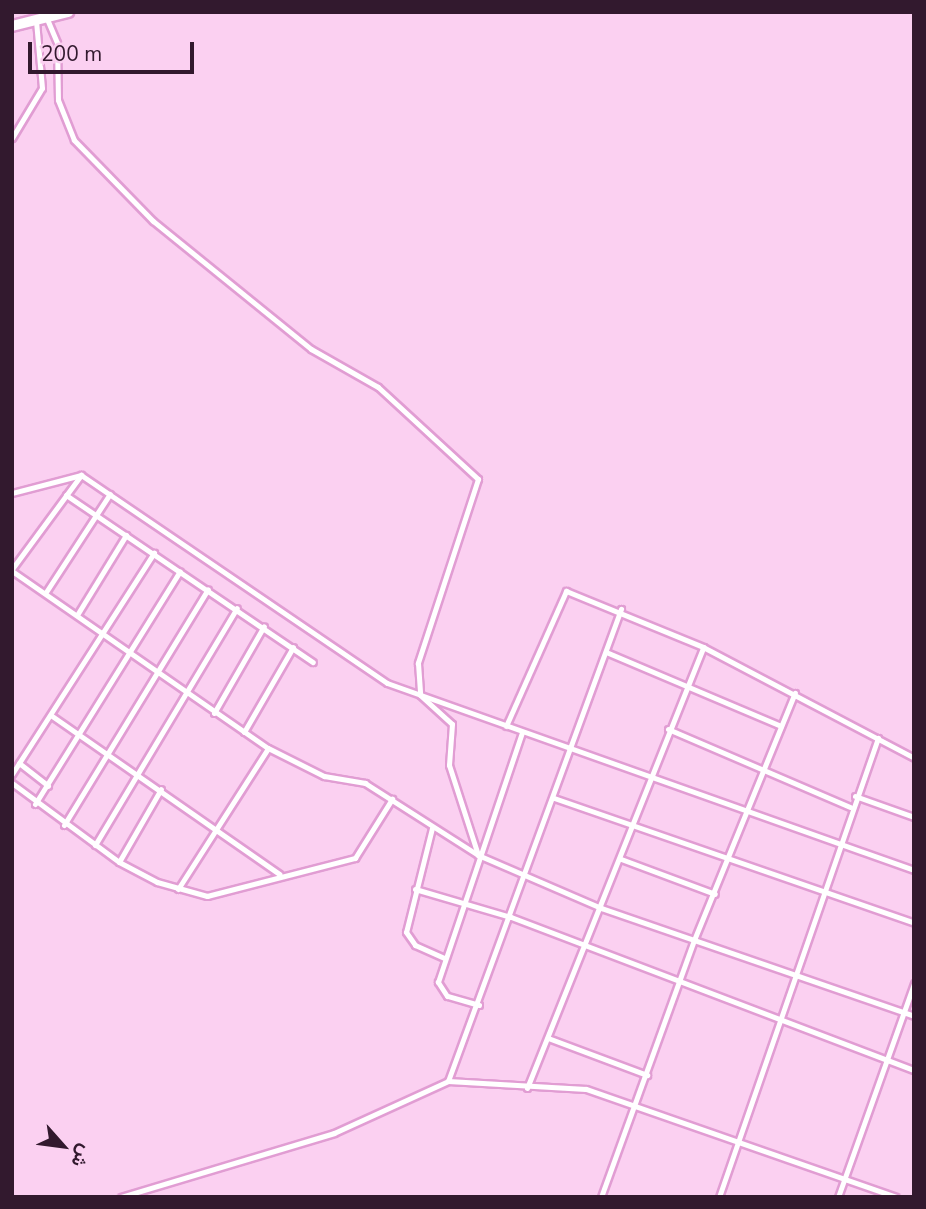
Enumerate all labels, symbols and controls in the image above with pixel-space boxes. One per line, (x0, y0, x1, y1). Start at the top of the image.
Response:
scale bar (32, 28, 198, 72)
text: 200 m (41, 40, 102, 68)
north arrow (28, 1111, 98, 1181)
text: ش (65, 1140, 98, 1172)

